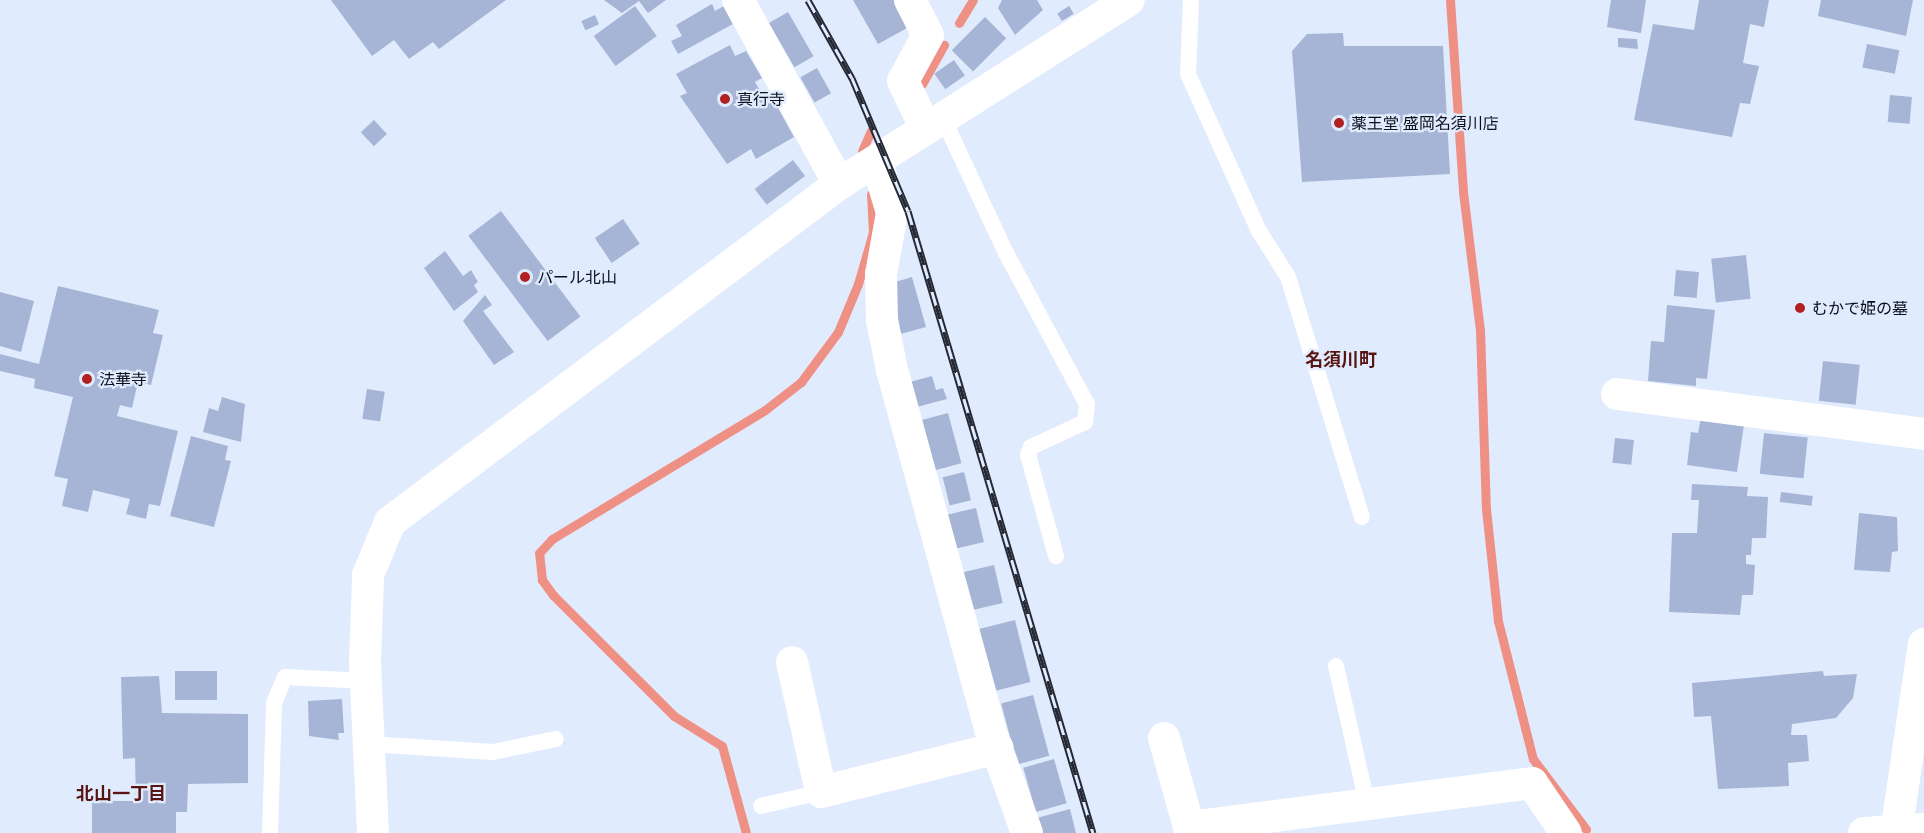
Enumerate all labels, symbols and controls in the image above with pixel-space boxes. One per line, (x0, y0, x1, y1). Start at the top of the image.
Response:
place label: 真行寺 (737, 89, 785, 109)
marker: 真行寺 (718, 92, 732, 106)
place label: 薬王堂 盛岡名須川店 (1351, 113, 1499, 133)
marker: 薬王堂 盛岡名須川店 (1332, 116, 1346, 130)
place label: パール北山 (537, 267, 617, 287)
marker: パール北山 (518, 270, 532, 284)
place label: むかで姫の墓 (1812, 298, 1908, 318)
marker: むかで姫の墓 (1793, 301, 1807, 315)
district label: 名須川町 (1305, 348, 1377, 370)
place label: 法華寺 (99, 369, 147, 389)
marker: 法華寺 (80, 372, 94, 386)
district label: 北山一丁目 (76, 782, 166, 804)

